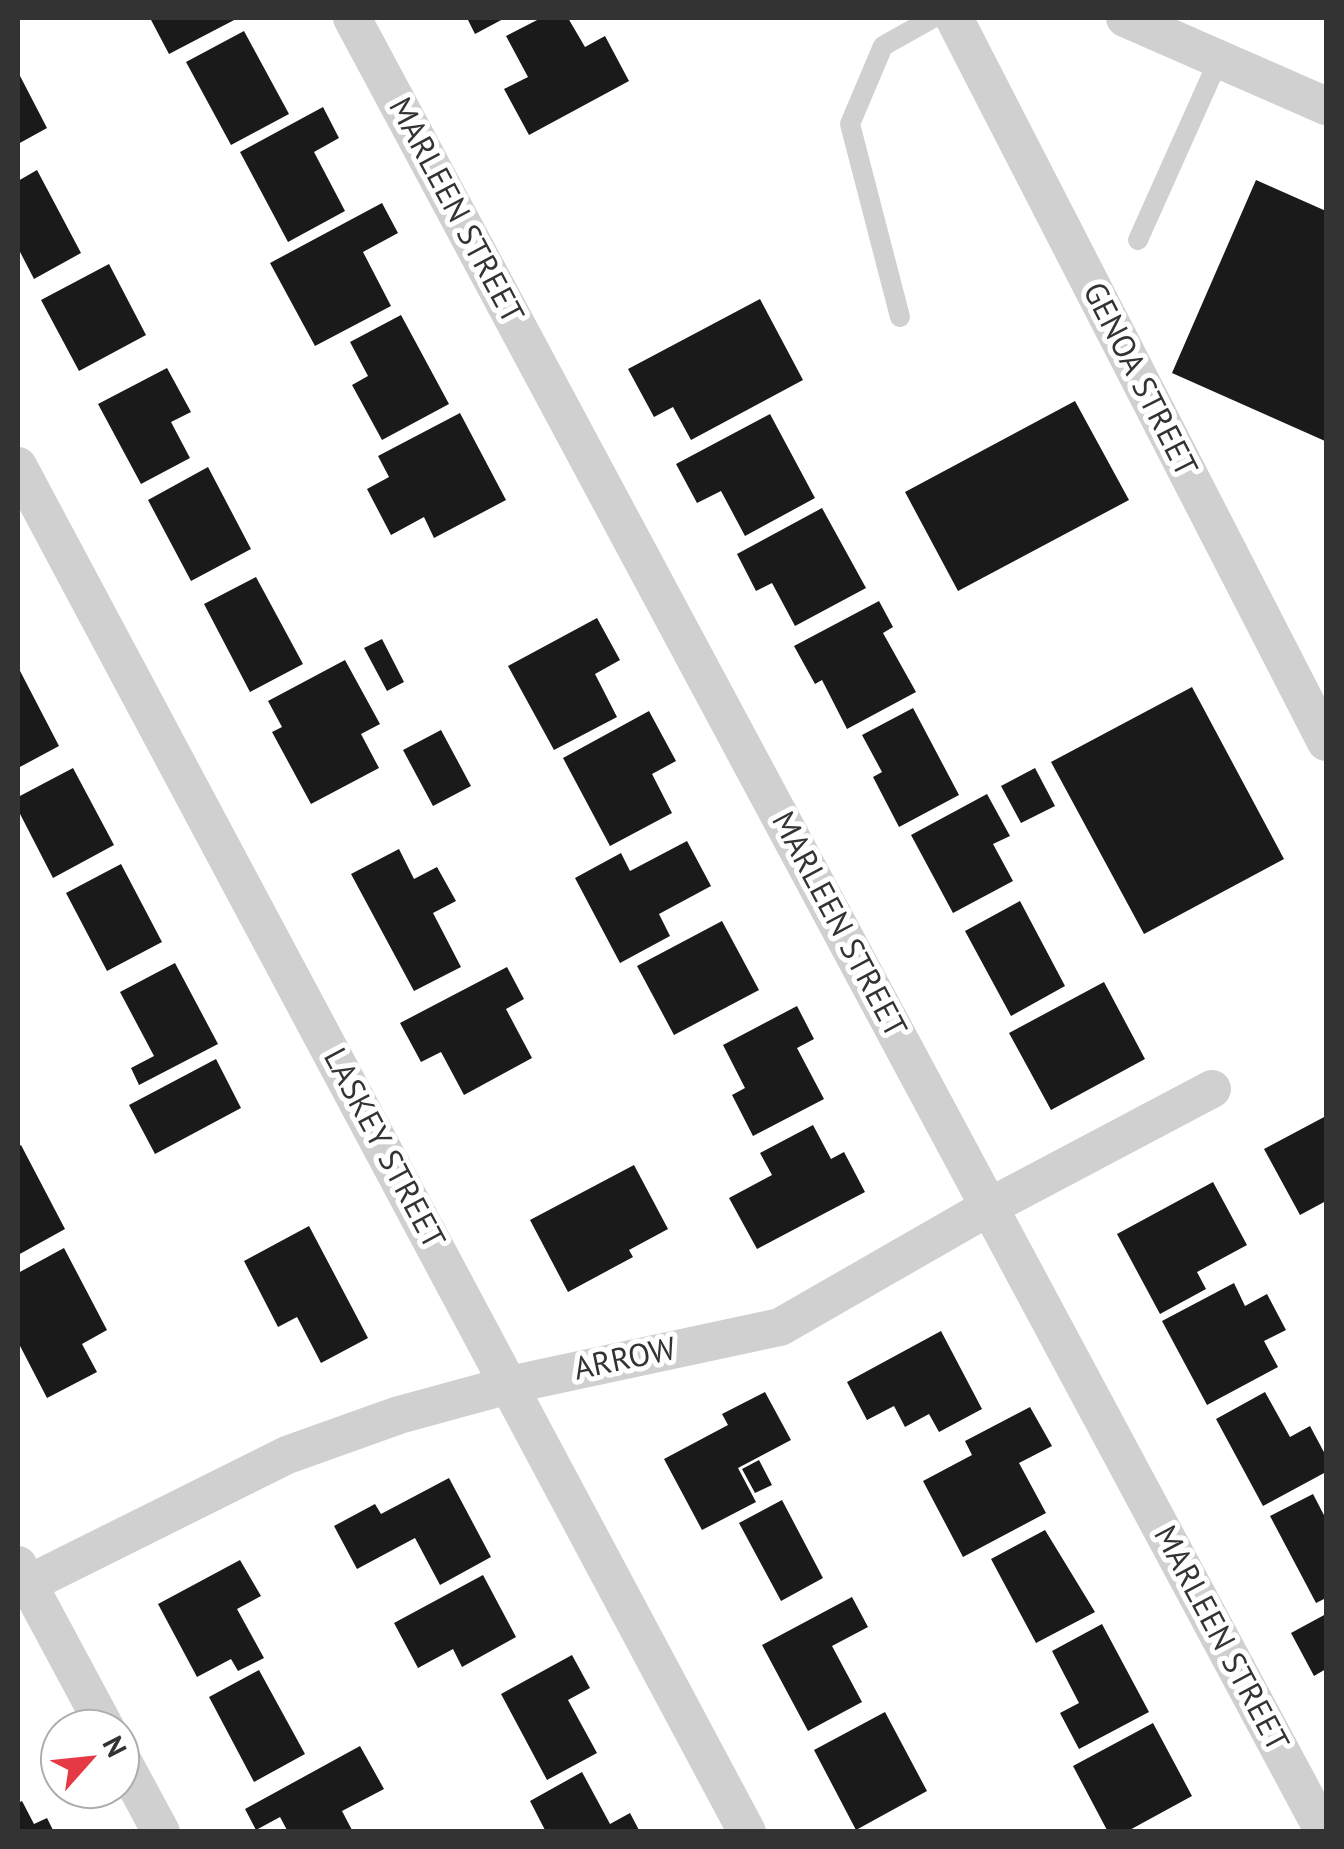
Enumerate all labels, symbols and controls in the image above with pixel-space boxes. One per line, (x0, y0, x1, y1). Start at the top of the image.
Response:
street label: MARLEEN STREET (379, 92, 531, 330)
street label: GENOA STREET (1074, 277, 1204, 483)
street label: MARLEEN STREET (762, 806, 914, 1044)
street label: LASKEY STREET (314, 1042, 452, 1256)
street label: ARROW (571, 1330, 679, 1390)
street label: MARLEEN STREET (1144, 1520, 1296, 1758)
north arrow (40, 1709, 140, 1809)
text: N (95, 1729, 136, 1763)

